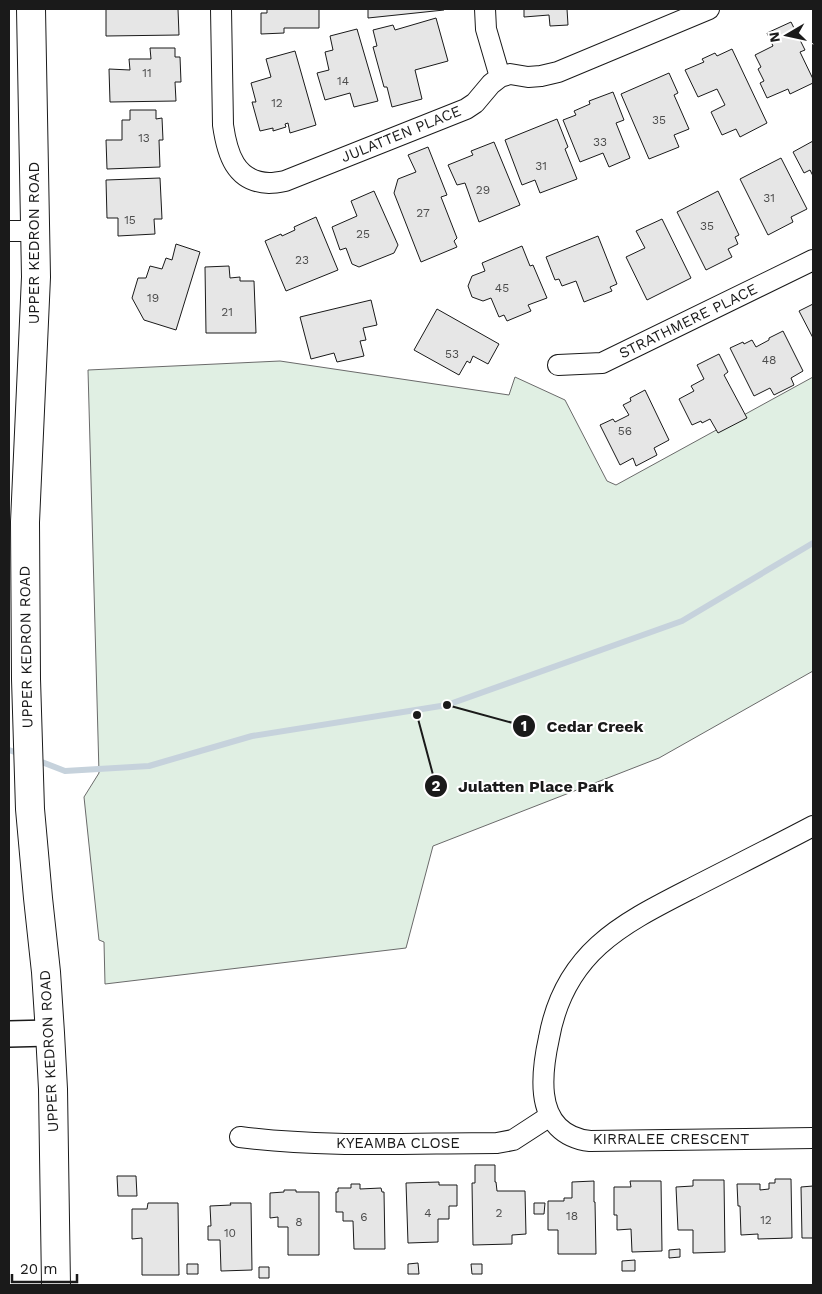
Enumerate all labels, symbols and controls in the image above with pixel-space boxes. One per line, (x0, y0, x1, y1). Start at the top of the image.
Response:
north arrow (762, 10, 812, 60)
text: N (765, 31, 783, 43)
house number: 11 (142, 66, 152, 80)
house number: 14 (337, 74, 349, 88)
house number: 12 (271, 96, 283, 110)
street label: JULATTEN PLACE (338, 102, 464, 166)
house number: 35 (652, 113, 666, 127)
house number: 13 (138, 131, 150, 145)
house number: 33 (593, 135, 607, 149)
house number: 31 (535, 159, 547, 173)
street label: UPPER KEDRON ROAD (25, 162, 43, 324)
house number: 29 (476, 183, 490, 197)
house number: 31 (763, 191, 775, 205)
house number: 27 (416, 206, 430, 220)
house number: 15 (124, 213, 136, 227)
house number: 35 (700, 219, 714, 233)
house number: 25 (356, 227, 370, 241)
house number: 23 (295, 253, 309, 267)
street label: STRATHMERE PLACE (616, 280, 760, 362)
house number: 45 (495, 281, 509, 295)
house number: 19 (147, 291, 159, 305)
house number: 21 (221, 305, 233, 319)
house number: 53 (445, 347, 459, 361)
house number: 48 (762, 353, 776, 367)
house number: 56 (618, 424, 632, 438)
street label: UPPER KEDRON ROAD (16, 566, 36, 728)
callout: Cedar Creek (511, 711, 654, 742)
text: 1 (521, 717, 527, 735)
text: Cedar Creek (547, 717, 643, 736)
callout: Julatten Place Park (423, 771, 624, 802)
text: 2 (432, 777, 441, 795)
text: Julatten Place Park (458, 777, 614, 796)
street label: UPPER KEDRON ROAD (36, 969, 62, 1133)
street label: KIRRALEE CRESCENT (593, 1130, 749, 1148)
street label: KYEAMBA CLOSE (336, 1134, 460, 1152)
house number: 4 (424, 1206, 432, 1220)
house number: 2 (496, 1206, 503, 1220)
house number: 18 (566, 1209, 578, 1223)
house number: 6 (360, 1210, 368, 1224)
house number: 12 (760, 1213, 772, 1227)
house number: 8 (295, 1215, 303, 1229)
house number: 10 (224, 1226, 236, 1240)
scale bar (12, 1252, 78, 1284)
text: 20 m (20, 1260, 58, 1278)

